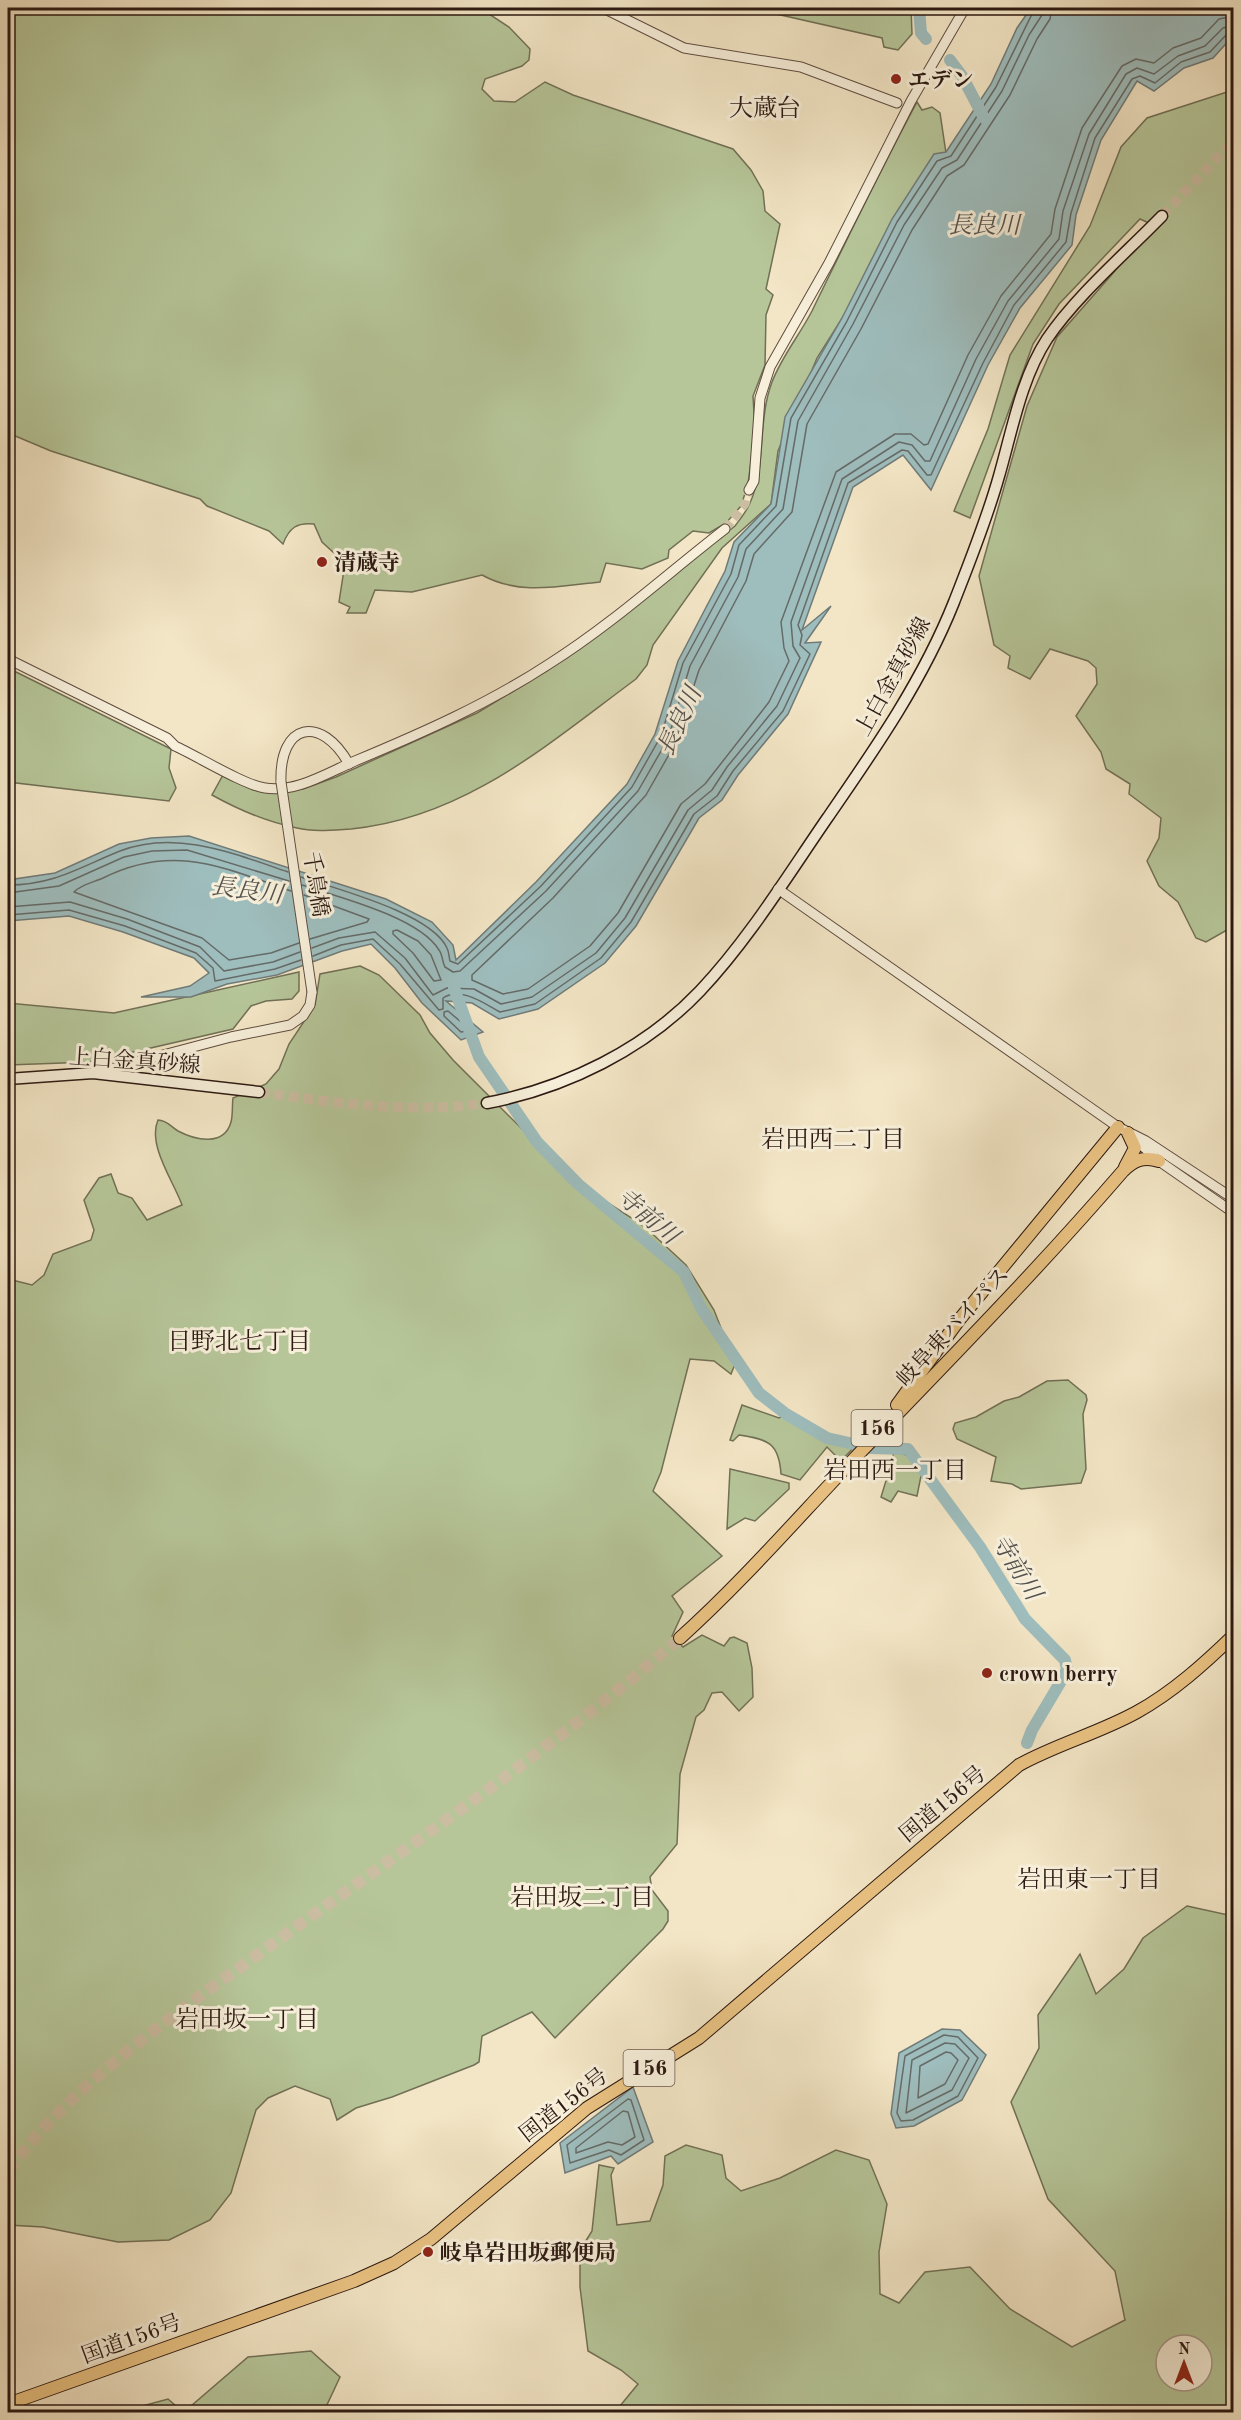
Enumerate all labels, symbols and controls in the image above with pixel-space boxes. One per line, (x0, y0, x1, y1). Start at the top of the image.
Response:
place label: エデン (908, 69, 974, 92)
marker: エデン (889, 72, 903, 86)
district label: 大蔵台 (729, 95, 801, 122)
water label: 長良川 (948, 212, 1023, 239)
place label: 清蔵寺 (334, 550, 400, 575)
marker: 清蔵寺 (315, 555, 329, 569)
street label: 上白金真砂線 (850, 613, 935, 740)
water label: 長良川 (652, 680, 708, 760)
street label: 千鳥橋 (299, 850, 333, 919)
water label: 長良川 (210, 873, 287, 909)
street label: 上白金真砂線 (68, 1044, 202, 1078)
district label: 岩田西二丁目 (761, 1126, 905, 1153)
water label: 寺前川 (611, 1183, 686, 1252)
street label: 岐阜東バイパス (892, 1262, 1014, 1391)
district label: 日野北七丁目 (167, 1329, 311, 1355)
road number: 156 (852, 1410, 902, 1446)
district label: 岩田西一丁目 (823, 1457, 967, 1484)
water label: 寺前川 (986, 1530, 1049, 1607)
place label: crown berry (999, 1664, 1118, 1686)
marker: crown berry (980, 1666, 994, 1680)
street label: 国道156号 (895, 1761, 990, 1846)
district label: 岩田東一丁目 (1017, 1866, 1161, 1893)
district label: 岩田坂二丁目 (510, 1884, 654, 1911)
district label: 岩田坂一丁目 (175, 2006, 319, 2033)
road number: 156 (624, 2050, 674, 2086)
street label: 国道156号 (515, 2063, 612, 2146)
place label: 岐阜岩田坂郵便局 (440, 2241, 616, 2265)
marker: 岐阜岩田坂郵便局 (421, 2245, 435, 2259)
street label: 国道156号 (78, 2310, 184, 2368)
north arrow (1154, 2333, 1214, 2393)
text: N (1178, 2342, 1191, 2358)

